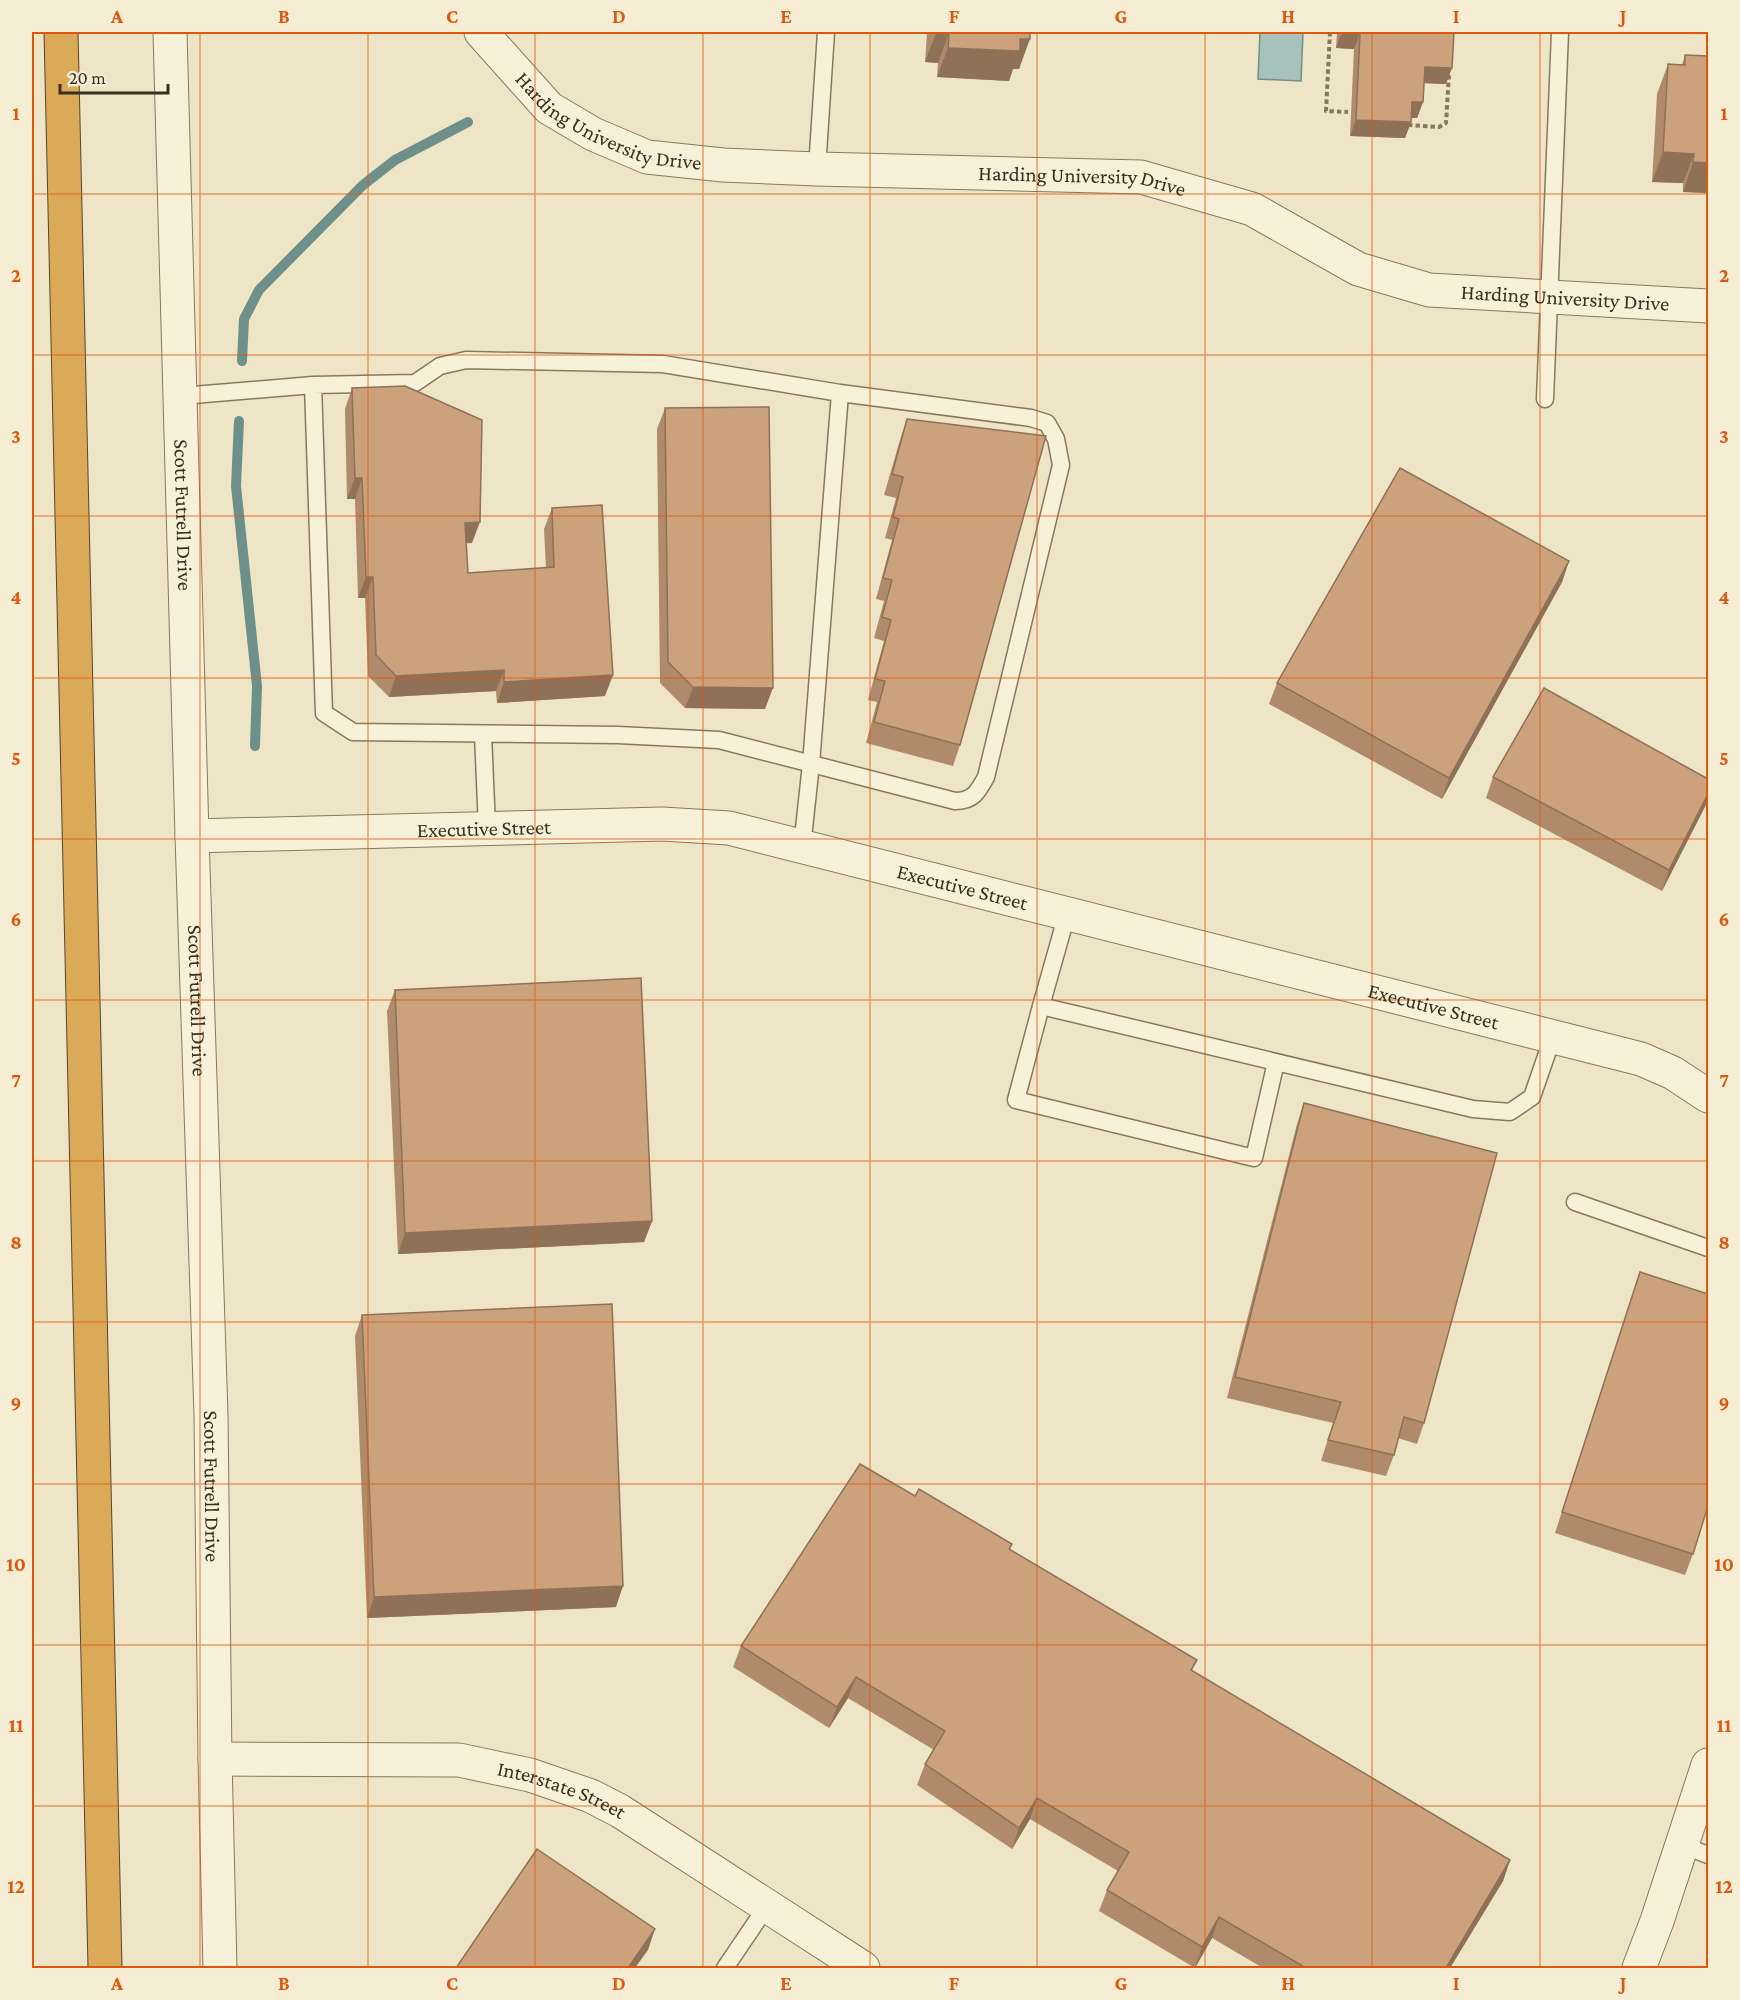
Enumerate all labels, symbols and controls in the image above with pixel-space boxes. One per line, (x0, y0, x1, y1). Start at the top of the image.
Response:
text: A (110, 5, 124, 27)
text: B (278, 5, 290, 27)
text: C (446, 5, 458, 27)
text: D (612, 5, 626, 27)
text: E (780, 5, 792, 27)
text: F (949, 5, 960, 27)
text: G (1115, 5, 1128, 27)
text: H (1281, 5, 1295, 27)
text: I (1453, 5, 1460, 27)
text: J (1618, 5, 1627, 27)
scale bar (60, 57, 168, 95)
street label: Harding University Drive (510, 67, 703, 175)
text: 20 m (69, 68, 106, 88)
text: 1 (12, 102, 20, 124)
text: 1 (1720, 102, 1728, 124)
street label: Harding University Drive (978, 161, 1189, 201)
text: 2 (11, 264, 21, 286)
text: 2 (1719, 264, 1729, 286)
street label: Harding University Drive (1460, 280, 1670, 316)
text: 3 (11, 425, 21, 447)
text: 3 (1719, 425, 1729, 447)
street label: Scott Futrell Drive (169, 439, 197, 591)
text: 4 (11, 586, 22, 608)
text: 4 (1719, 586, 1730, 608)
text: 5 (11, 747, 21, 769)
text: 5 (1719, 747, 1729, 769)
street label: Executive Street (417, 815, 552, 842)
street label: Executive Street (894, 859, 1031, 915)
text: 6 (11, 908, 21, 930)
text: 6 (1719, 908, 1729, 930)
street label: Scott Futrell Drive (183, 924, 212, 1077)
street label: Executive Street (1366, 978, 1502, 1035)
text: 7 (11, 1069, 21, 1091)
text: 7 (1719, 1069, 1729, 1091)
text: 8 (10, 1231, 22, 1253)
text: 8 (1718, 1231, 1730, 1253)
text: 9 (11, 1392, 21, 1414)
text: 9 (1719, 1392, 1729, 1414)
street label: Scott Futrell Drive (199, 1410, 225, 1562)
text: 10 (6, 1553, 26, 1575)
text: 10 (1714, 1553, 1734, 1575)
text: 11 (9, 1714, 24, 1736)
text: 11 (1717, 1714, 1732, 1736)
street label: Interstate Street (495, 1756, 631, 1824)
text: 12 (7, 1875, 25, 1897)
text: 12 (1715, 1875, 1733, 1897)
text: A (110, 1972, 124, 1994)
text: B (278, 1972, 290, 1994)
text: C (446, 1972, 458, 1994)
text: D (612, 1972, 626, 1994)
text: E (780, 1972, 792, 1994)
text: F (949, 1972, 960, 1994)
text: G (1115, 1972, 1128, 1994)
text: H (1281, 1972, 1295, 1994)
text: I (1453, 1972, 1460, 1994)
text: J (1618, 1972, 1627, 1994)

